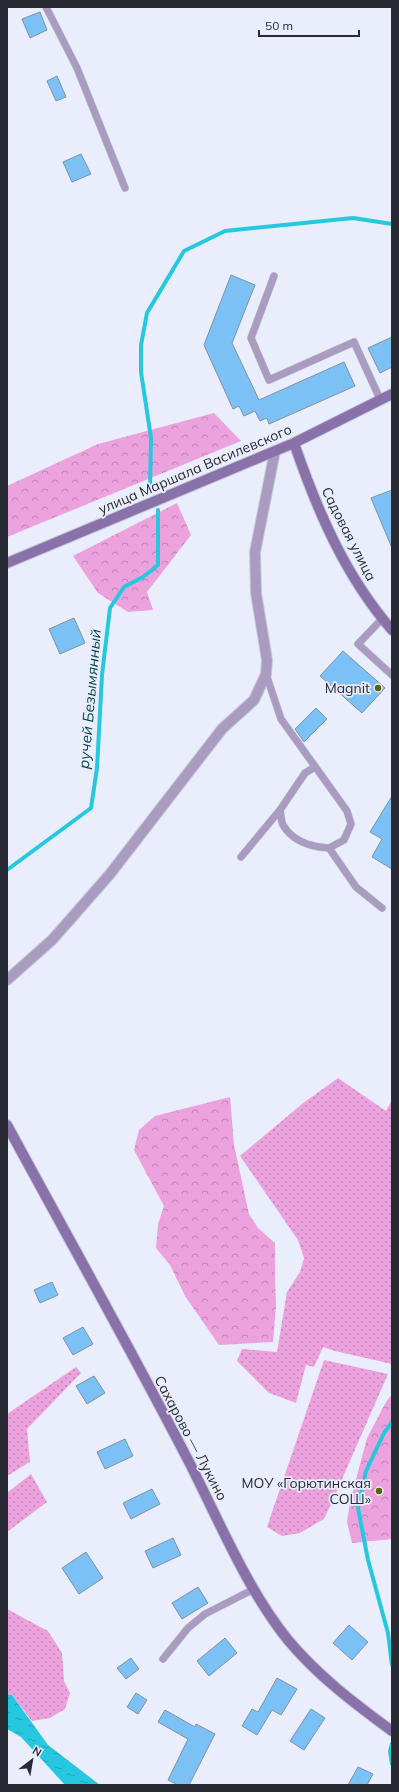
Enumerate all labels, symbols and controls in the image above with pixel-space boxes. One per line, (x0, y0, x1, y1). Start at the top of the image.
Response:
scale bar (259, 12, 359, 38)
text: 50 m (265, 18, 293, 33)
street label: улица Маршала Василевского (96, 420, 294, 518)
street label: Садовая улица (318, 484, 380, 584)
water label: ручей Безымянный (74, 628, 105, 770)
place label: Magnit (325, 679, 370, 697)
marker: Magnit (373, 683, 383, 693)
street label: Сахарово — Лукино (150, 1373, 232, 1503)
place label: МОУ «Горютинская СОШ» (242, 1474, 371, 1508)
marker: МОУ «Горютинская СОШ» (374, 1486, 384, 1496)
north arrow (12, 1740, 52, 1780)
text: N (30, 1743, 44, 1760)

